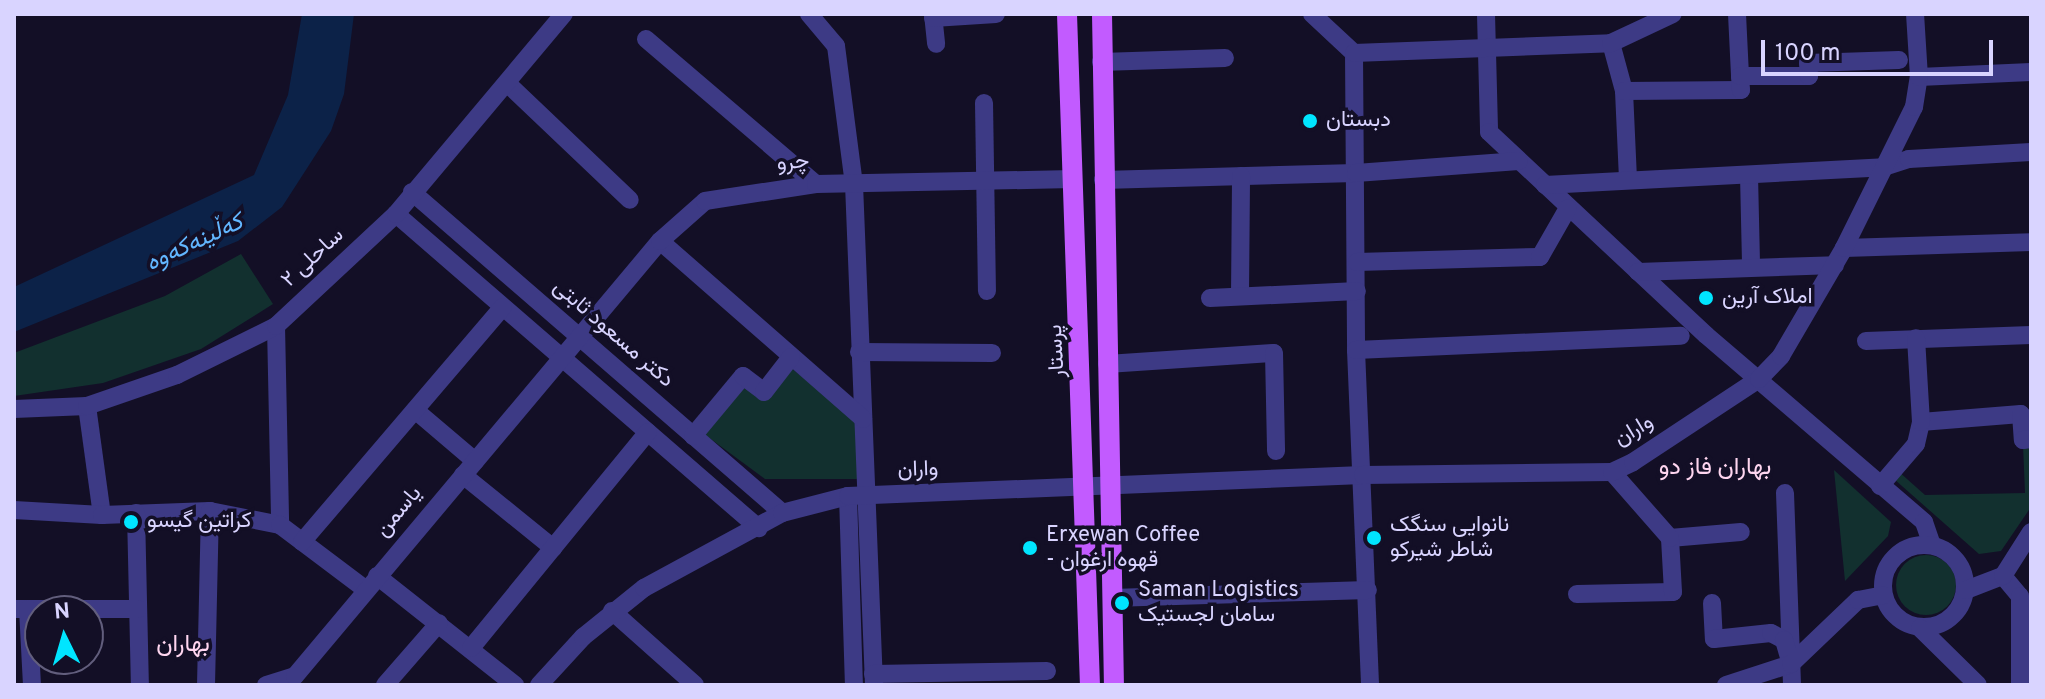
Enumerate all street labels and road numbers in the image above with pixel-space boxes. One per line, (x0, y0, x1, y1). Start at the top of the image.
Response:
street label: چرو (776, 148, 810, 178)
street label: ساحلی ۲ (276, 222, 350, 294)
street label: دکتر مسعود ثابتی (547, 274, 679, 394)
street label: پرستار (1042, 324, 1072, 378)
street label: واران (1610, 409, 1658, 453)
street label: واران (897, 456, 939, 484)
street label: یاسمن (370, 481, 428, 543)

